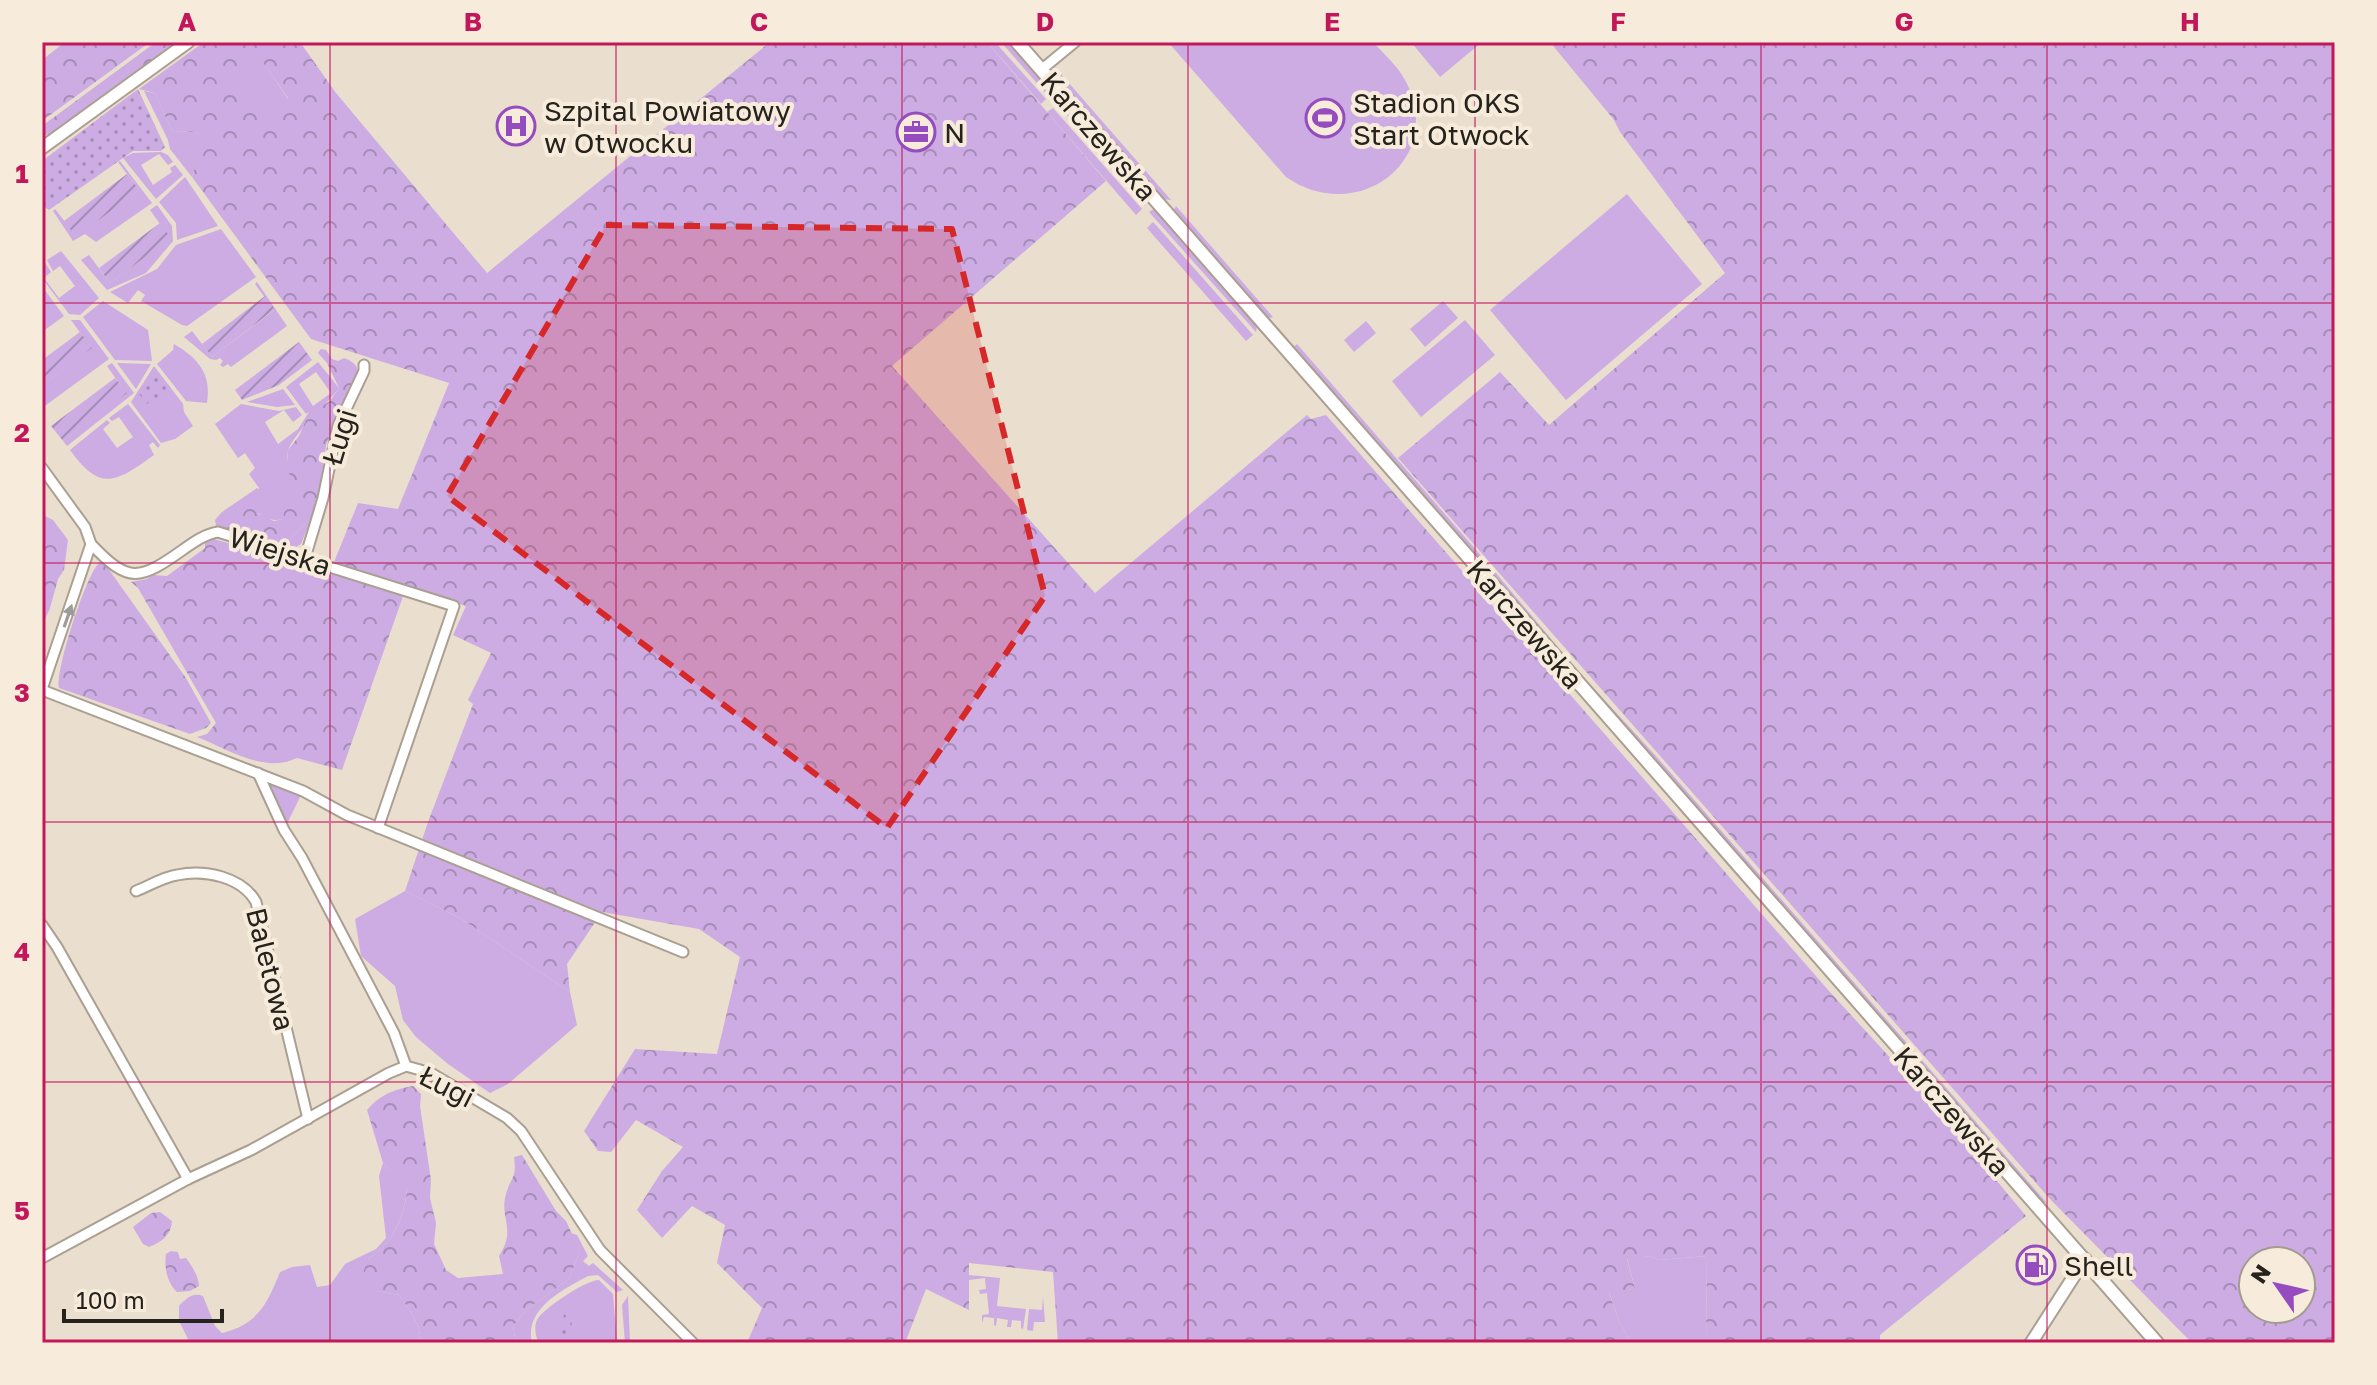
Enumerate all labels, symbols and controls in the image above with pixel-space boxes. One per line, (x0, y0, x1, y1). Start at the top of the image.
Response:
text: A (178, 6, 197, 37)
text: B (464, 6, 482, 37)
text: C (750, 6, 768, 37)
text: D (1036, 6, 1054, 37)
text: E (1324, 6, 1340, 37)
text: F (1610, 6, 1626, 37)
text: G (1894, 6, 1914, 37)
text: H (2180, 6, 2200, 37)
street label: Karczewska (1034, 65, 1164, 207)
place label: Stadion OKS Start Otwock (1353, 86, 1530, 151)
place label: Szpital Powiatowy w Otwocku (544, 94, 791, 159)
sports icon: Stadion OKS Start Otwock (1304, 97, 1346, 139)
hospital icon: Szpital Powiatowy w Otwocku (495, 105, 537, 147)
office icon: N (895, 111, 937, 153)
place label: N (944, 116, 965, 149)
text: 1 (15, 158, 29, 189)
street label: Ługi (315, 405, 363, 469)
text: 2 (14, 417, 30, 448)
street label: Wiejska (225, 520, 335, 582)
street label: Karczewska (1460, 553, 1590, 695)
one-way arrow (62, 604, 74, 628)
text: 3 (14, 677, 30, 708)
street label: Baletowa (240, 904, 302, 1034)
text: 4 (14, 936, 30, 967)
street label: Karczewska (1887, 1040, 2017, 1182)
street label: Ługi (414, 1058, 480, 1114)
text: 5 (14, 1195, 30, 1226)
fuel station icon: Shell (2015, 1244, 2057, 1286)
north arrow (2237, 1245, 2317, 1325)
place label: Shell (2064, 1249, 2133, 1282)
text: N (2244, 1259, 2276, 1288)
scale bar (64, 1273, 222, 1323)
text: 100 m (76, 1285, 145, 1314)

